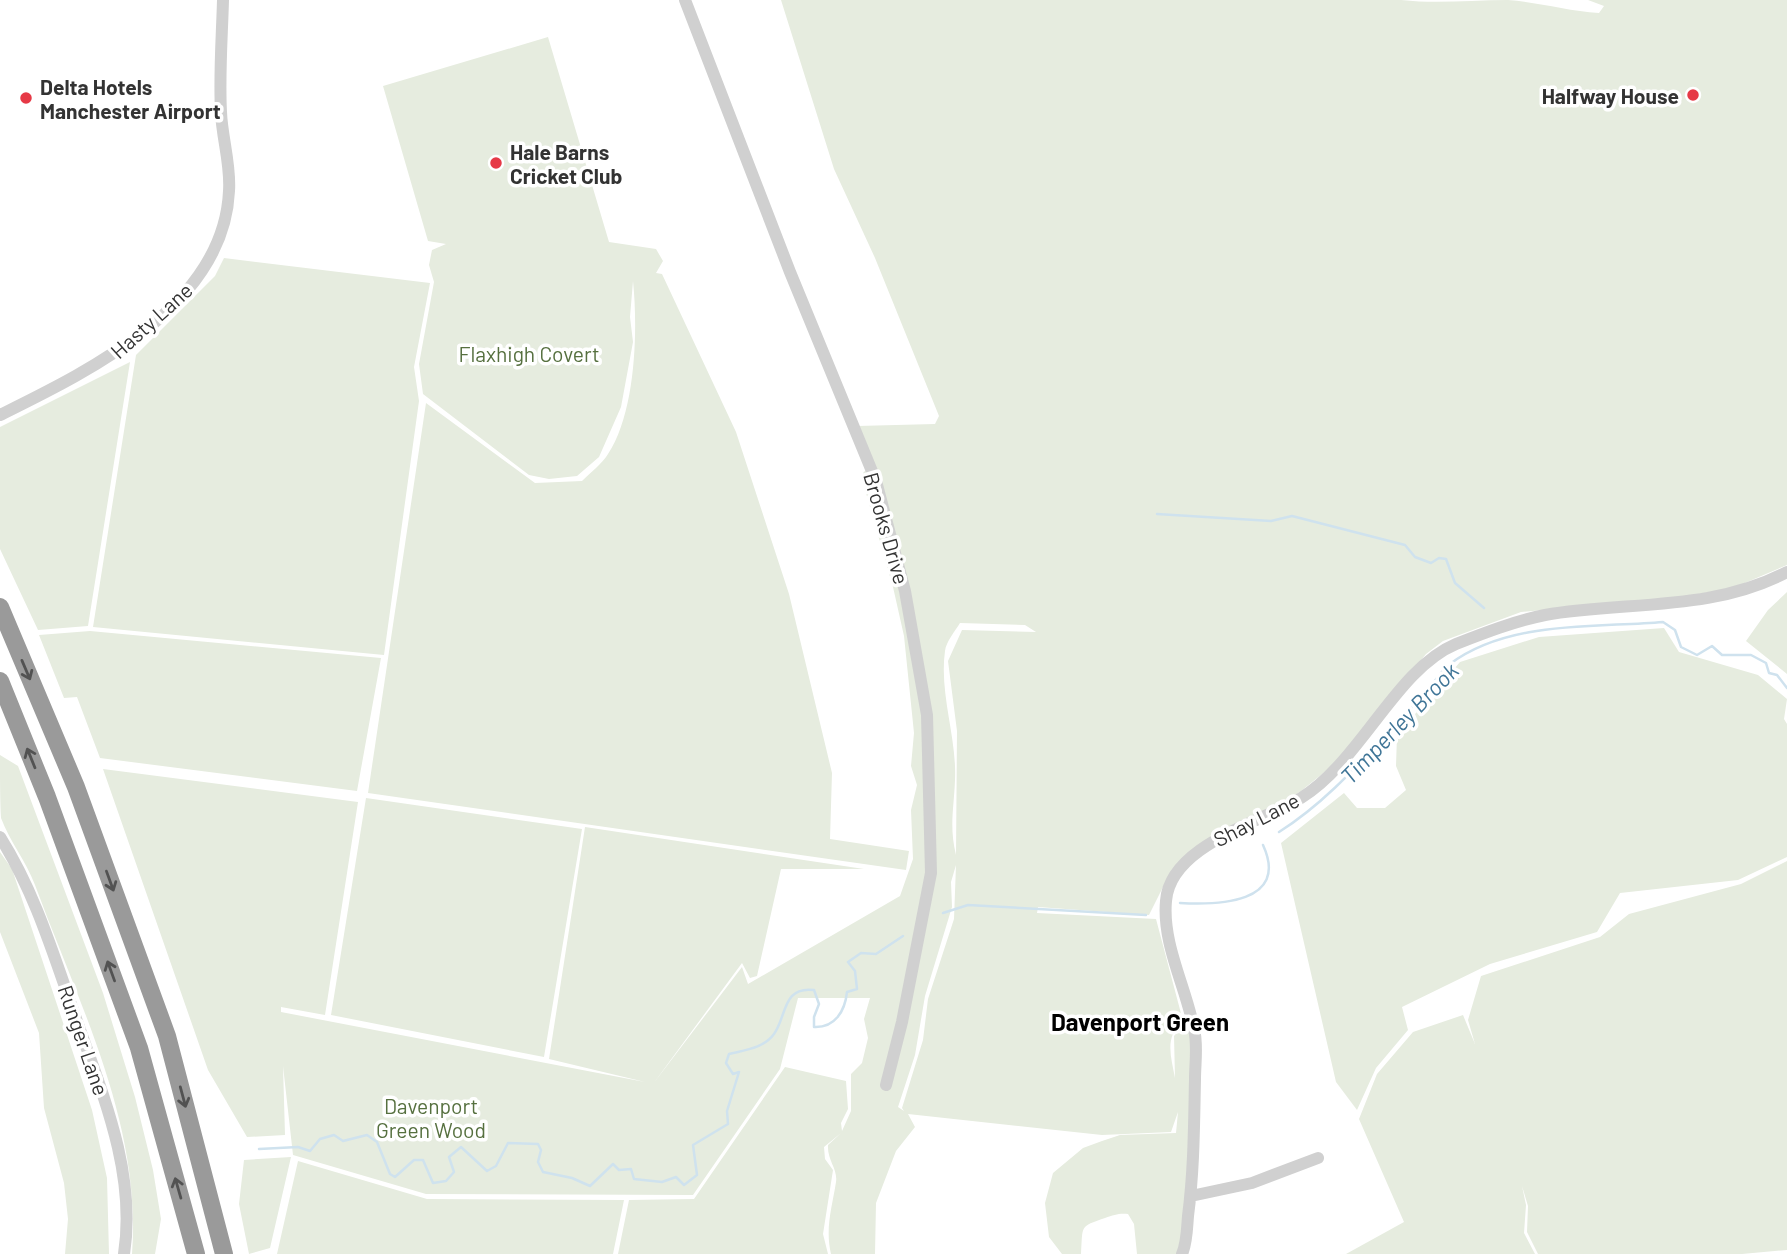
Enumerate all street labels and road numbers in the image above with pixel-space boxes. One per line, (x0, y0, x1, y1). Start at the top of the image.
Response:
street label: Hasty Lane (105, 277, 197, 363)
street label: Brooks Drive (859, 469, 915, 587)
street label: Shay Lane (1209, 787, 1303, 851)
street label: Runger Lane (54, 982, 114, 1098)

